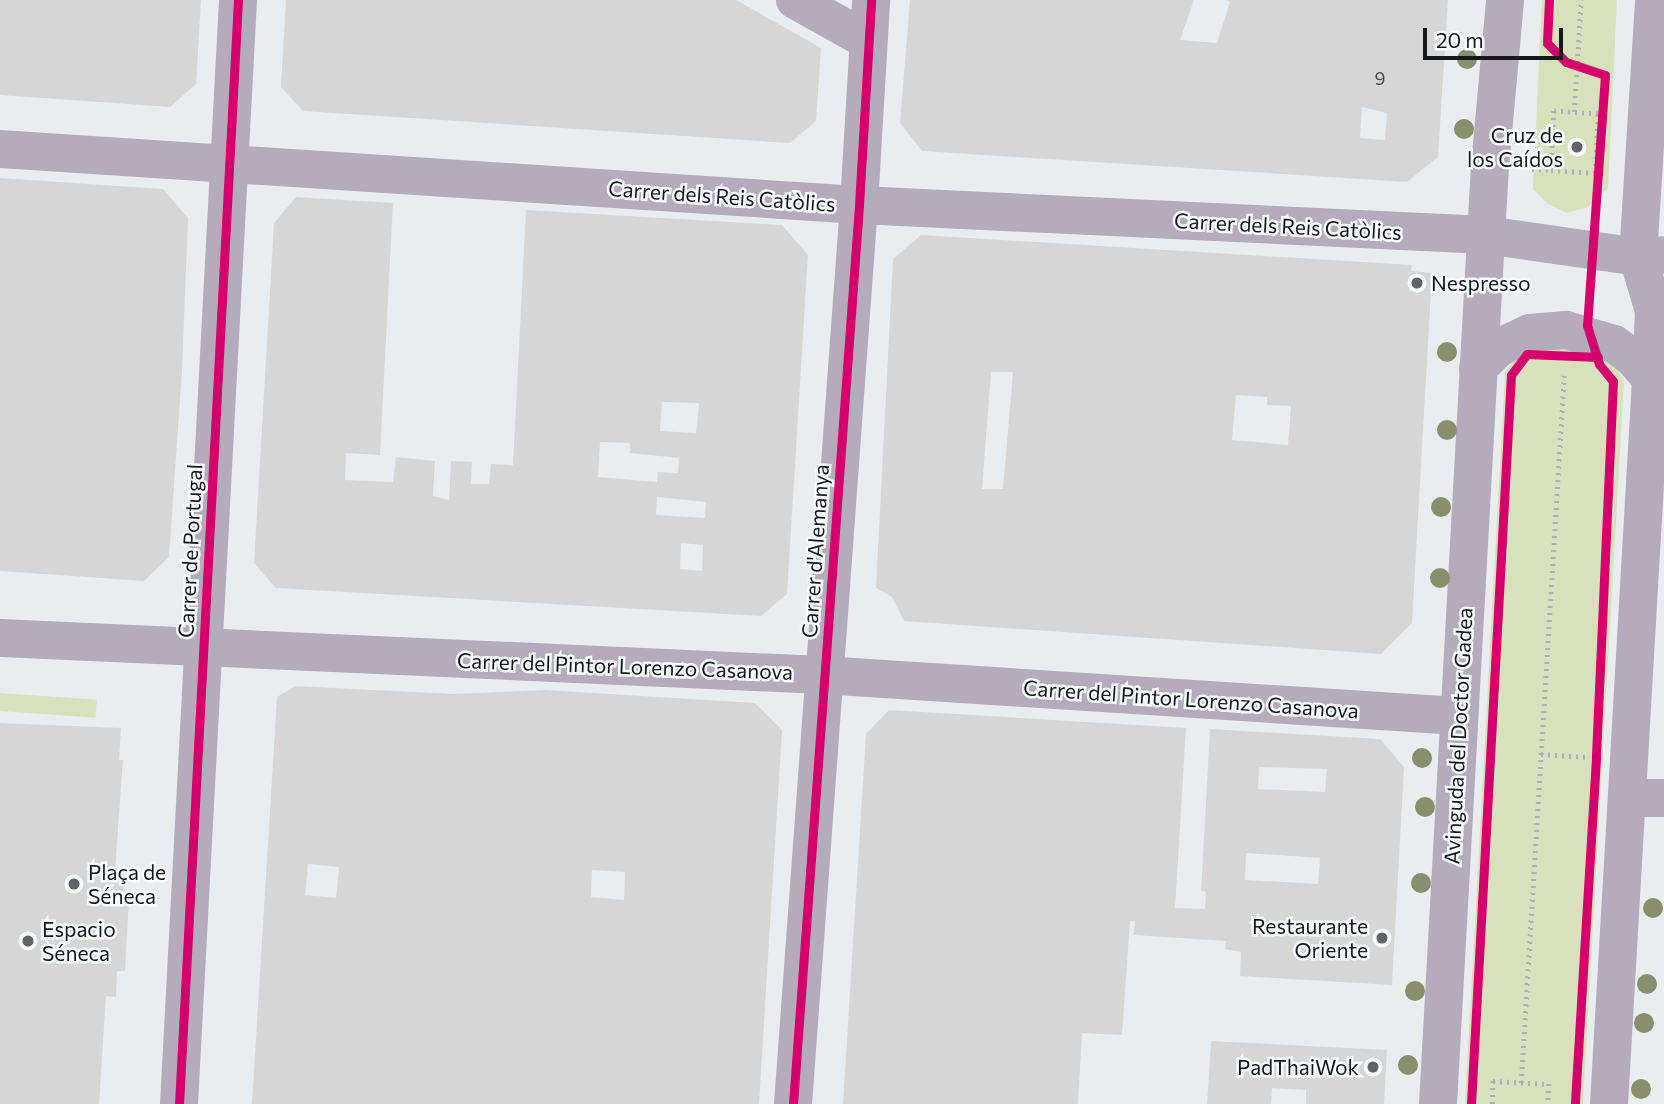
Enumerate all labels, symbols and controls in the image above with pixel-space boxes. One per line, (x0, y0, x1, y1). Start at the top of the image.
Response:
scale bar (1426, 14, 1566, 58)
text: 20 m (1436, 27, 1484, 52)
house number: 9 (1375, 67, 1385, 89)
place label: Cruz de los Caídos (1467, 122, 1563, 172)
marker: Cruz de los Caídos (1569, 139, 1585, 155)
street label: Carrer dels Reis Catòlics (607, 175, 837, 217)
street label: Carrer dels Reis Catòlics (1174, 207, 1402, 245)
place label: Nespresso (1431, 270, 1531, 296)
marker: Nespresso (1409, 275, 1425, 291)
street label: Carrer de Portugal (173, 463, 207, 639)
street label: Carrer d'Alemanya (796, 463, 834, 639)
street label: Avinguda del Doctor Gadea (1439, 607, 1477, 865)
street label: Carrer del Pintor Lorenzo Casanova (457, 648, 793, 684)
street label: Carrer del Pintor Lorenzo Casanova (1022, 675, 1360, 723)
place label: Plaça de Séneca (88, 859, 166, 909)
marker: Plaça de Séneca (66, 876, 82, 892)
place label: Restaurante Oriente (1252, 913, 1368, 963)
place label: Espacio Séneca (42, 916, 116, 966)
marker: Restaurante Oriente (1374, 930, 1390, 946)
marker: Espacio Séneca (20, 933, 36, 949)
place label: PadThaiWok (1237, 1054, 1359, 1080)
marker: PadThaiWok (1365, 1059, 1381, 1075)

